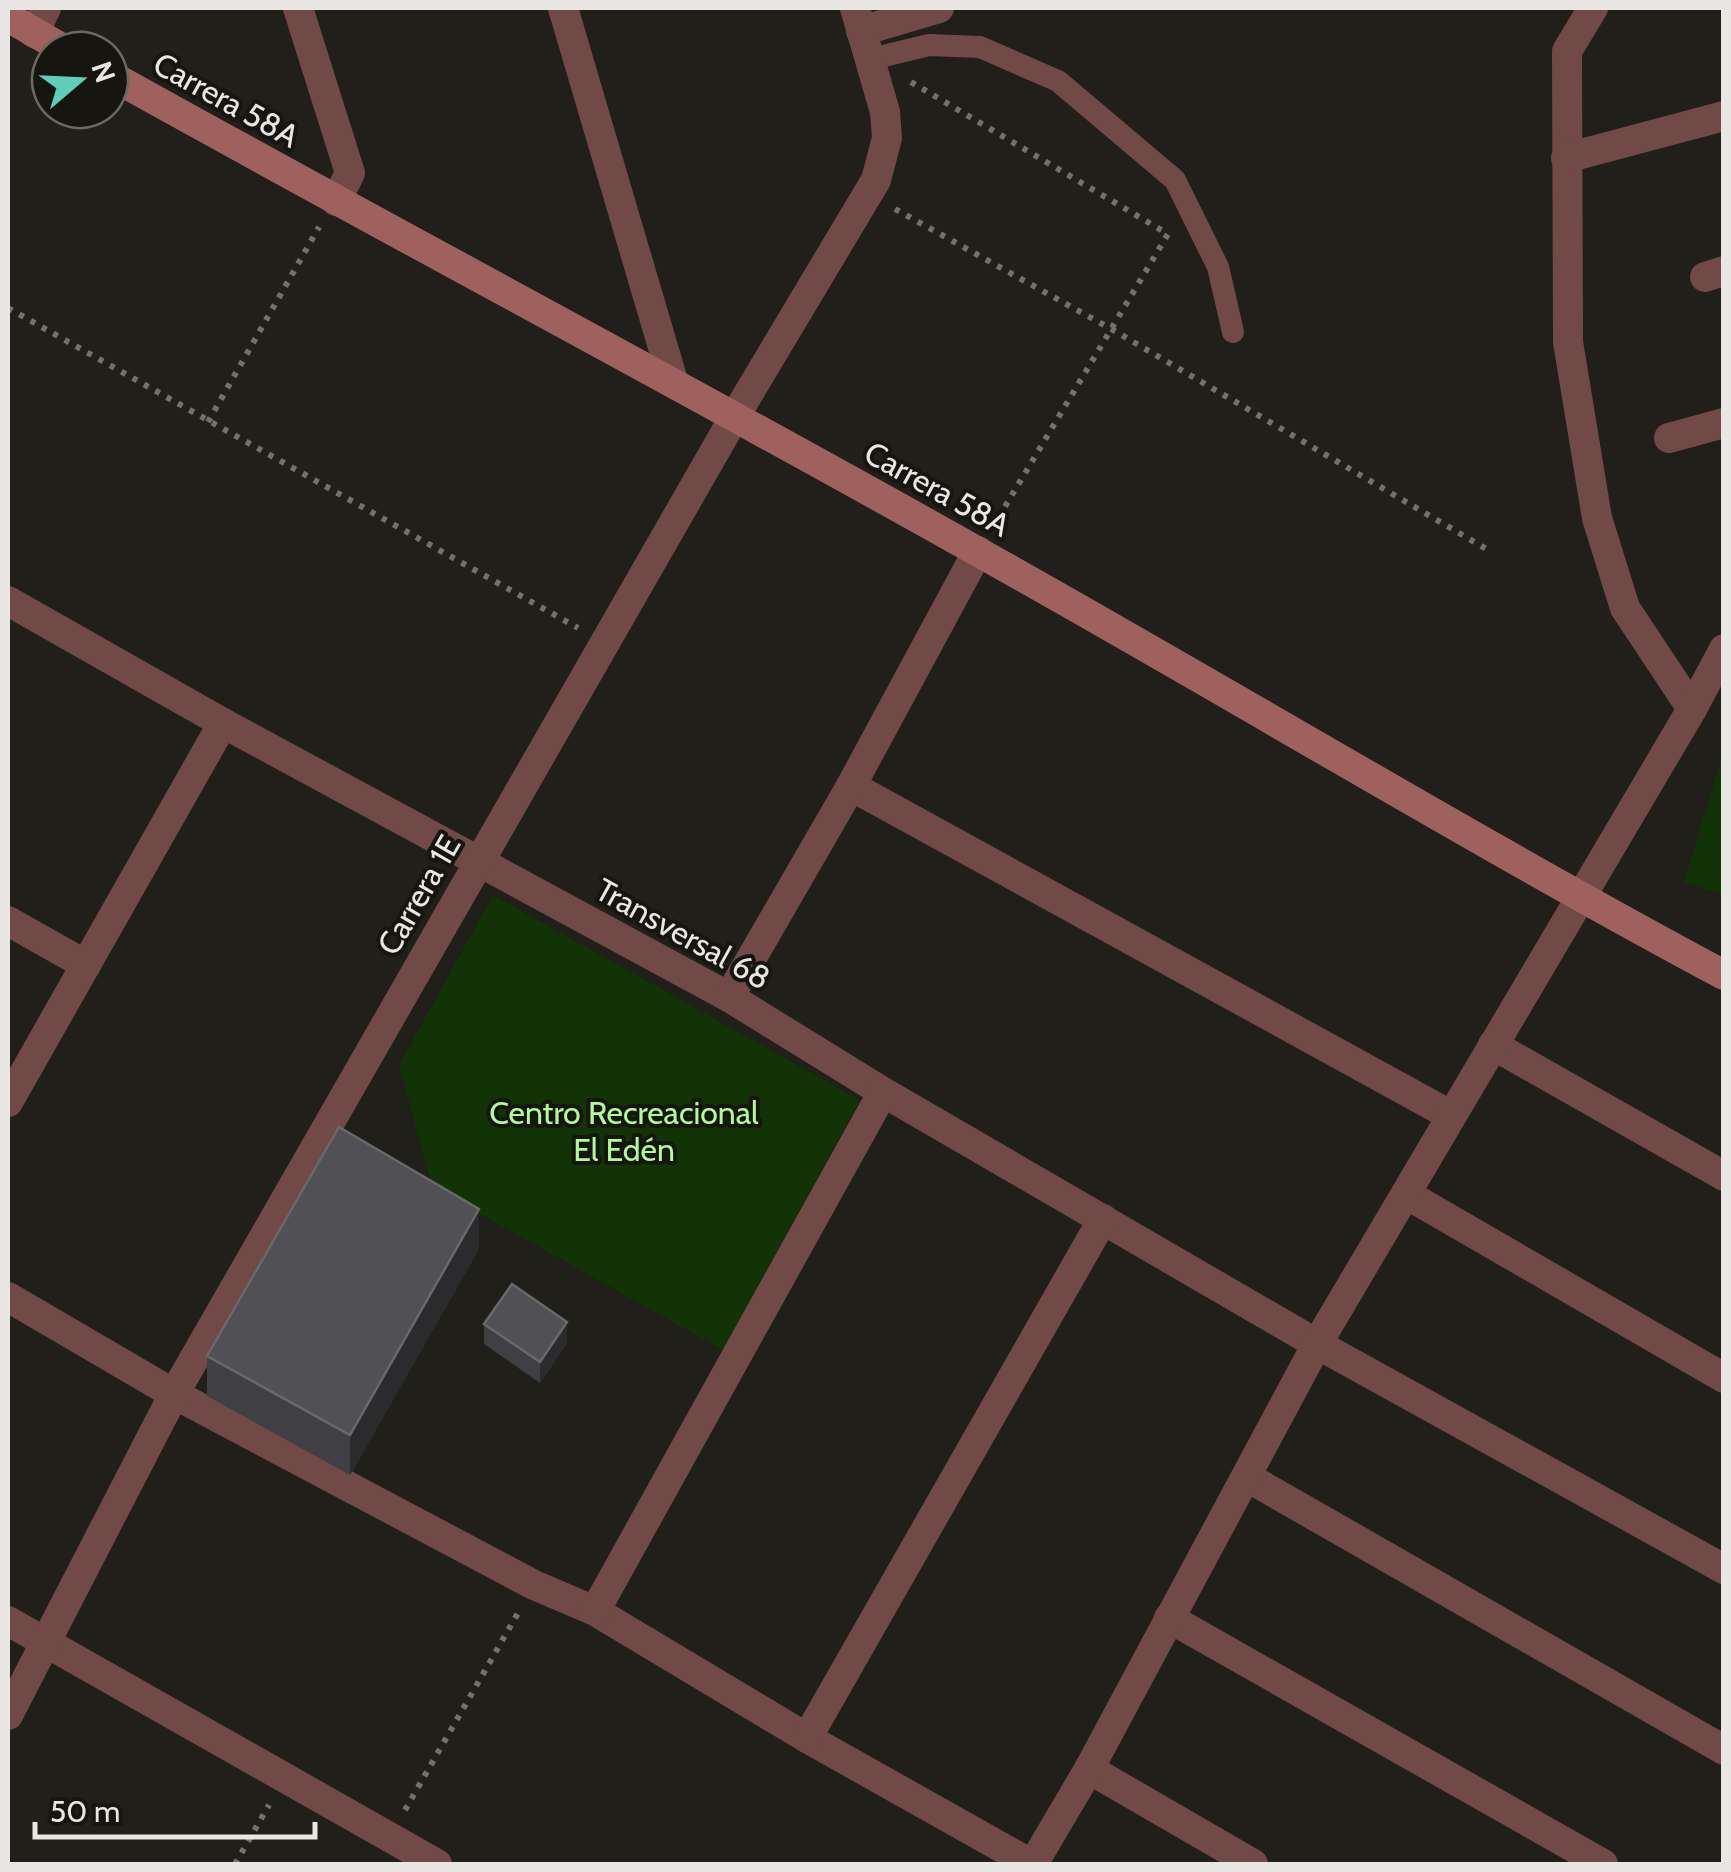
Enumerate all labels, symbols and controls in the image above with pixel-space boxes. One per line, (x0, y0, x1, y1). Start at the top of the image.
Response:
north arrow (30, 30, 130, 130)
street label: Carrera 58A (147, 44, 306, 156)
text: N (84, 57, 123, 87)
street label: Carrera 58A (858, 433, 1017, 545)
street label: Carrera 1E (369, 828, 468, 962)
street label: Transversal 68 (589, 870, 777, 998)
park label: Centro Recreacional El Edén (489, 1093, 759, 1169)
scale bar (35, 1777, 315, 1839)
text: 50 m (50, 1793, 120, 1830)

